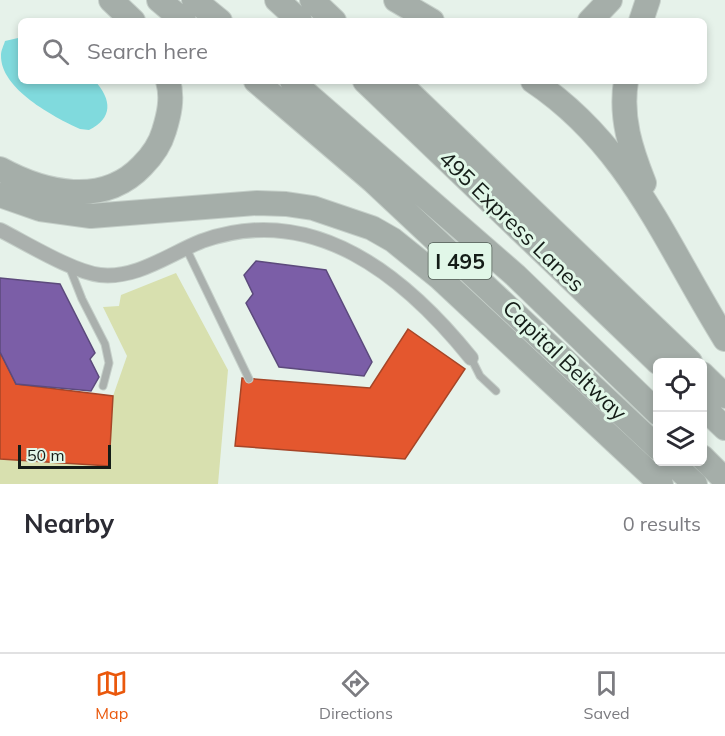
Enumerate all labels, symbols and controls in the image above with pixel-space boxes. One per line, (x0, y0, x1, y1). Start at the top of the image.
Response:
search box (18, 18, 707, 84)
icon: search (39, 35, 72, 68)
text: Search here (87, 37, 208, 65)
street label: 495 Express Lanes (433, 144, 591, 298)
road number: I 495 (428, 243, 492, 279)
street label: Capital Beltway (497, 294, 633, 427)
map controls (653, 358, 707, 466)
button: locate (653, 358, 707, 412)
button: layers (653, 412, 707, 466)
scale bar (18, 442, 111, 470)
text: 50 m (27, 445, 64, 465)
text: Nearby (24, 507, 114, 540)
text: 0 results (623, 511, 701, 536)
tab: Map (95, 667, 128, 723)
tab: Directions (319, 667, 393, 723)
tab: Saved (584, 667, 630, 723)

